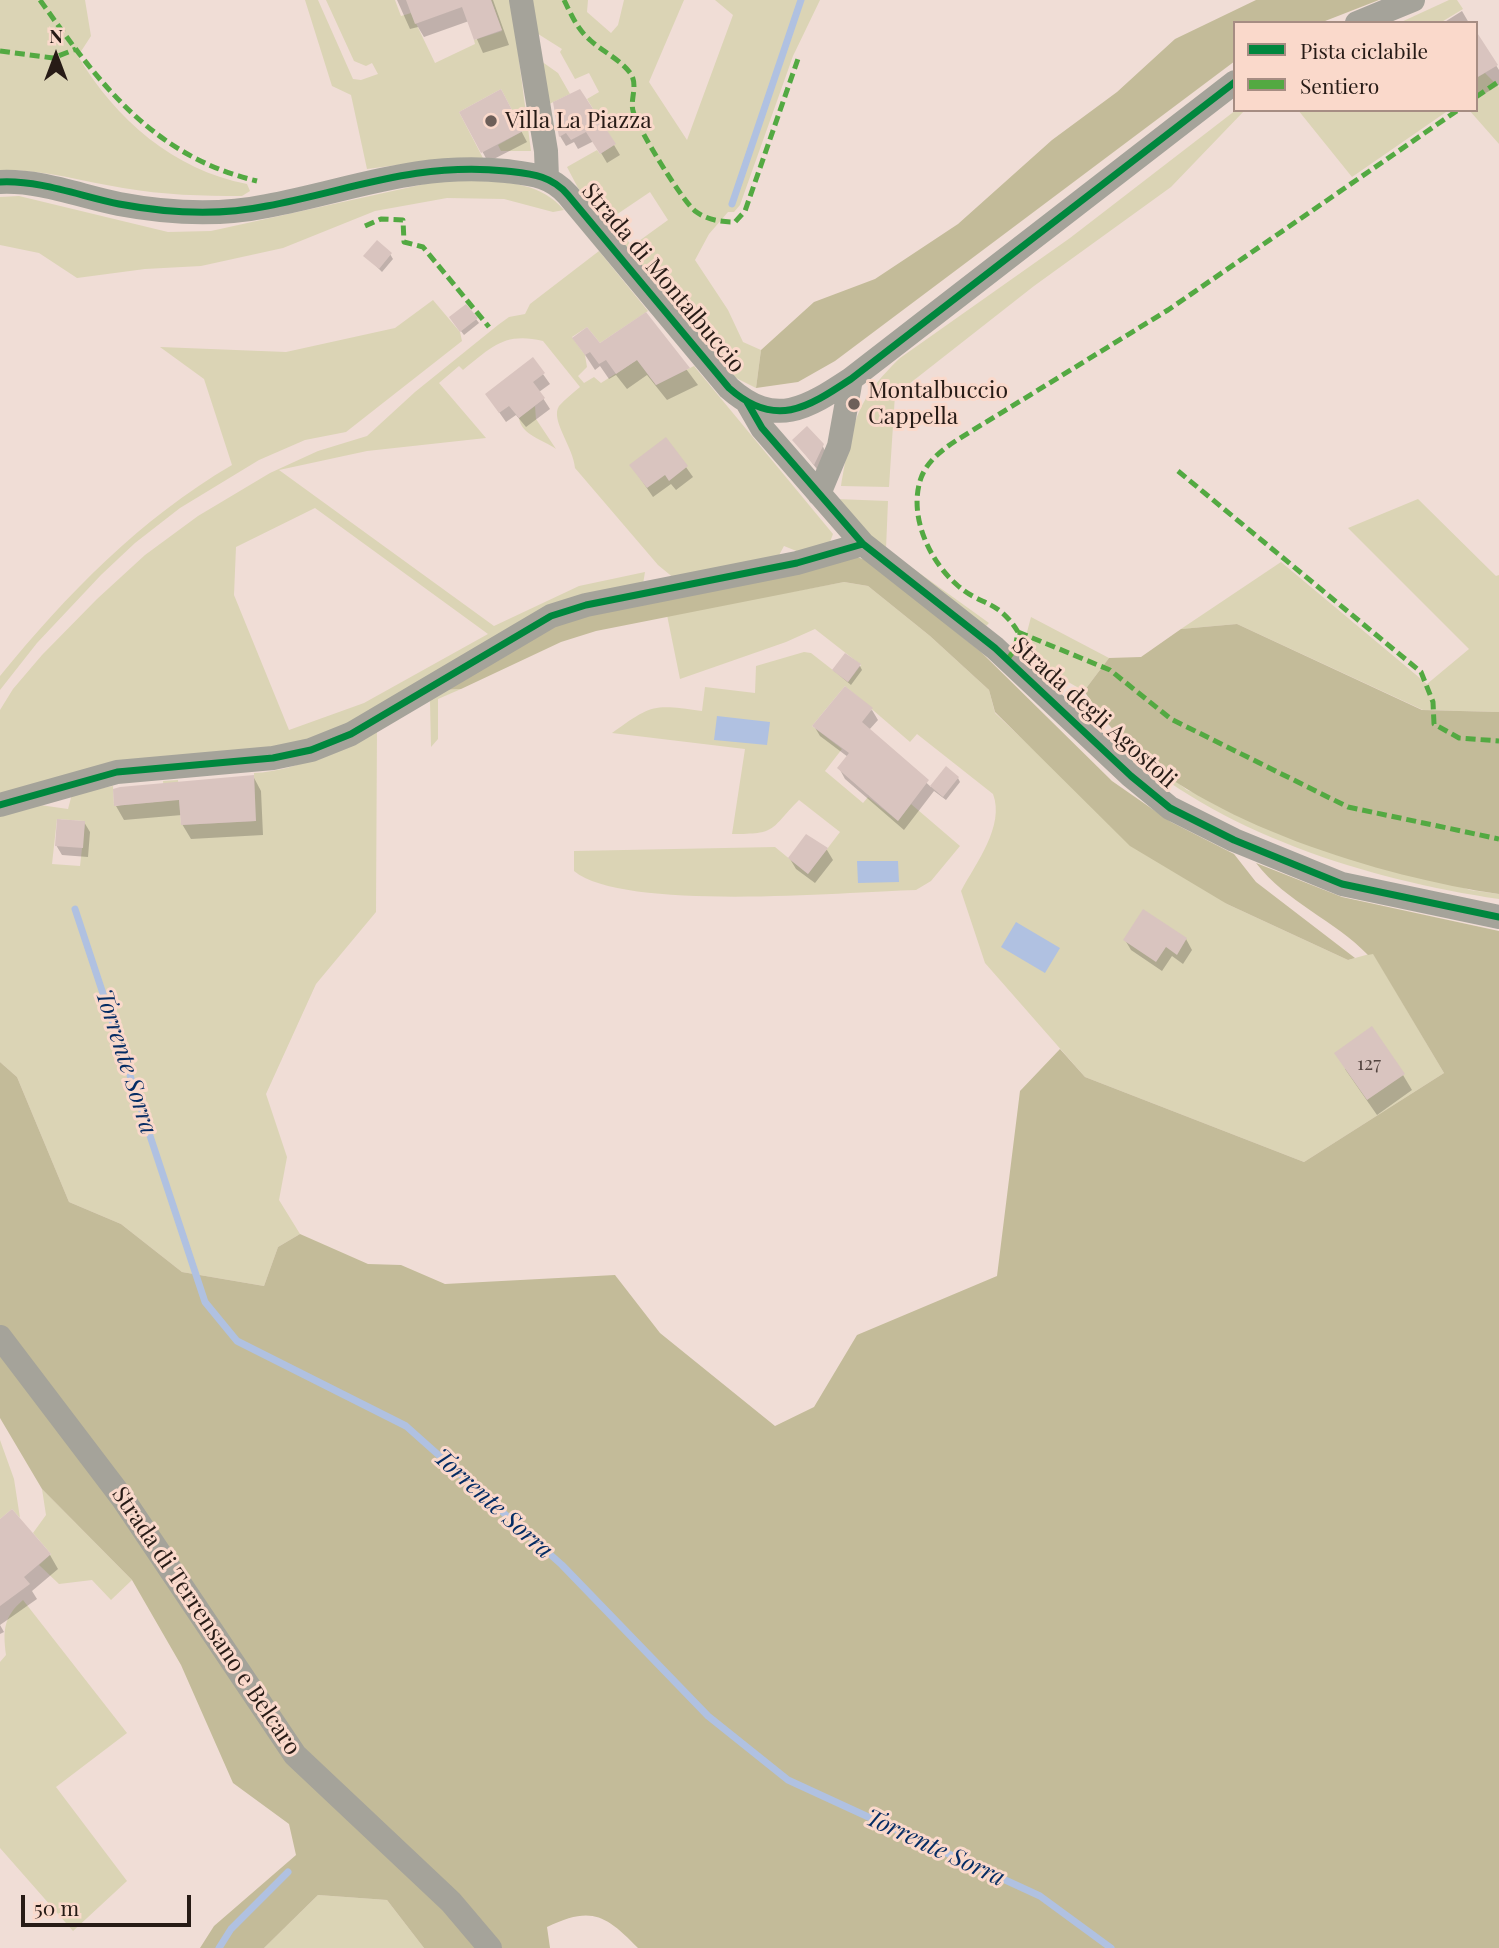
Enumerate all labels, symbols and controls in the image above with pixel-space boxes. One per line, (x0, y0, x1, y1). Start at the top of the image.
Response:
north arrow (21, 21, 91, 91)
legend (1233, 21, 1478, 112)
text: N (49, 22, 63, 48)
text: Pista ciclabile (1300, 36, 1428, 64)
text: Sentiero (1300, 71, 1379, 99)
place label: Villa La Piazza (505, 107, 652, 135)
marker: Villa La Piazza (483, 113, 499, 129)
street label: Strada di Montalbuccio (576, 178, 750, 378)
place label: Montalbuccio Cappella (868, 377, 1008, 431)
marker: Montalbuccio Cappella (846, 396, 862, 412)
street label: Strada degli Agostoli (1006, 632, 1182, 794)
water label: Torrente Sorra (89, 986, 163, 1138)
house number: 127 (1357, 1053, 1381, 1075)
water label: Torrente Sorra (427, 1443, 559, 1565)
street label: Strada di Terrensano e Belcaro (106, 1482, 306, 1760)
water label: Torrente Sorra (861, 1803, 1009, 1893)
scale bar (24, 1882, 194, 1926)
text: 50 m (34, 1893, 79, 1921)

